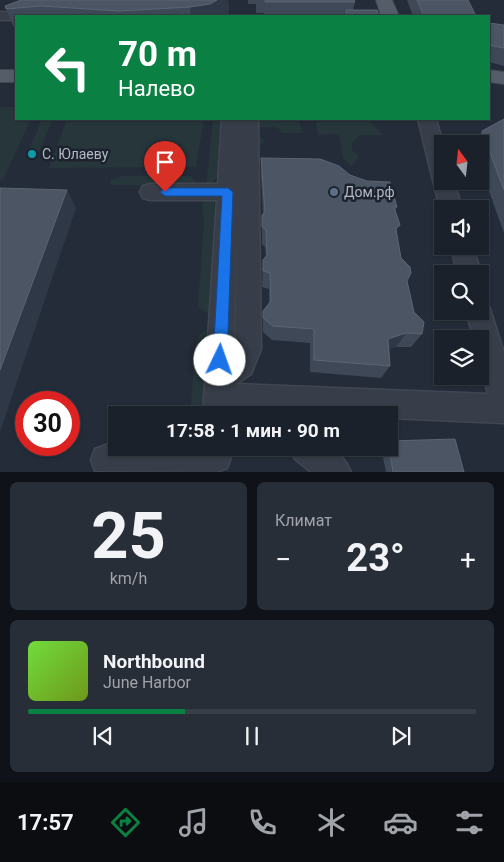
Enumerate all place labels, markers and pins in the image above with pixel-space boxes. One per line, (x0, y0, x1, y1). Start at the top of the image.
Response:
pin (144, 141, 186, 192)
place label: С. Юлаеву (42, 146, 109, 162)
marker: С. Юлаеву (26, 148, 38, 160)
place label: Дом.рф (344, 184, 395, 200)
marker: Дом.рф (328, 186, 340, 198)

